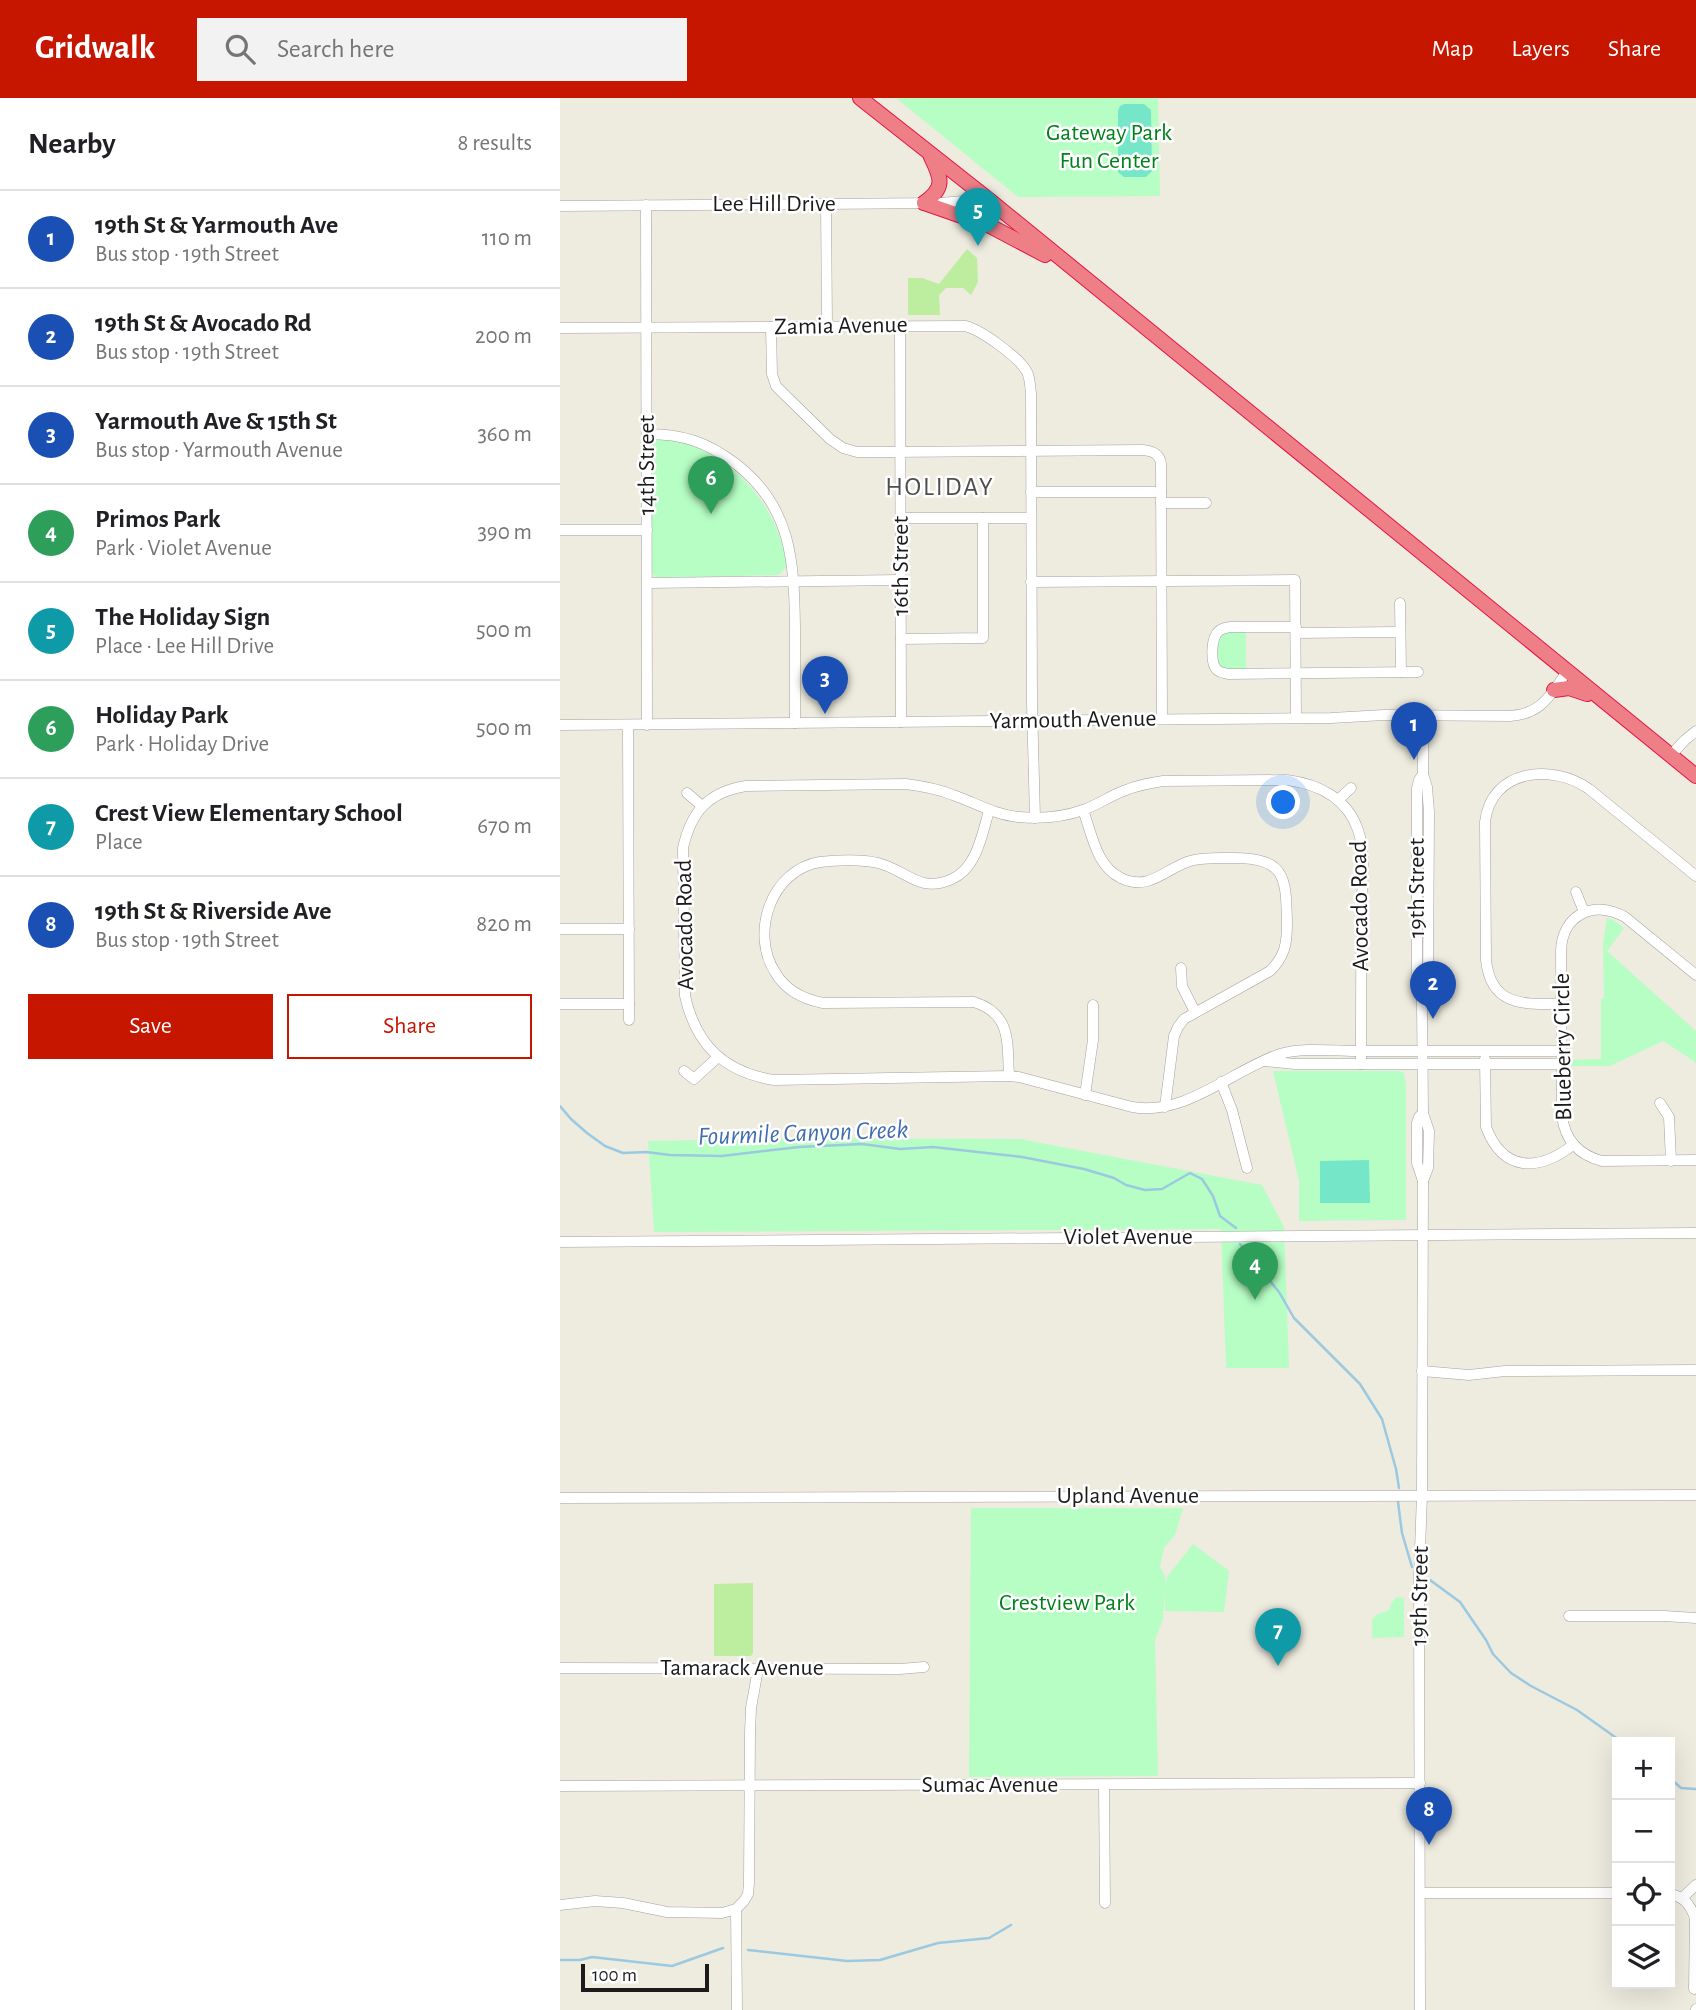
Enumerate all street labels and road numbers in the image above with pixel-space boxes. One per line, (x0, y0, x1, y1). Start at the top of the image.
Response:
street label: Lee Hill Drive (712, 192, 836, 216)
street label: Zamia Avenue (774, 313, 908, 339)
street label: 14th Street (635, 414, 659, 515)
street label: 16th Street (889, 516, 913, 616)
street label: Yarmouth Avenue (989, 707, 1157, 733)
street label: 19th Street (1405, 838, 1429, 938)
street label: Avocado Road (1347, 840, 1373, 972)
street label: Avocado Road (672, 859, 698, 991)
street label: Blueberry Circle (1550, 973, 1576, 1121)
street label: Violet Avenue (1063, 1225, 1193, 1249)
street label: Upland Avenue (1057, 1484, 1199, 1508)
street label: 19th Street (1407, 1545, 1433, 1646)
street label: Tamarack Avenue (660, 1656, 824, 1680)
street label: Sumac Avenue (922, 1773, 1058, 1797)

